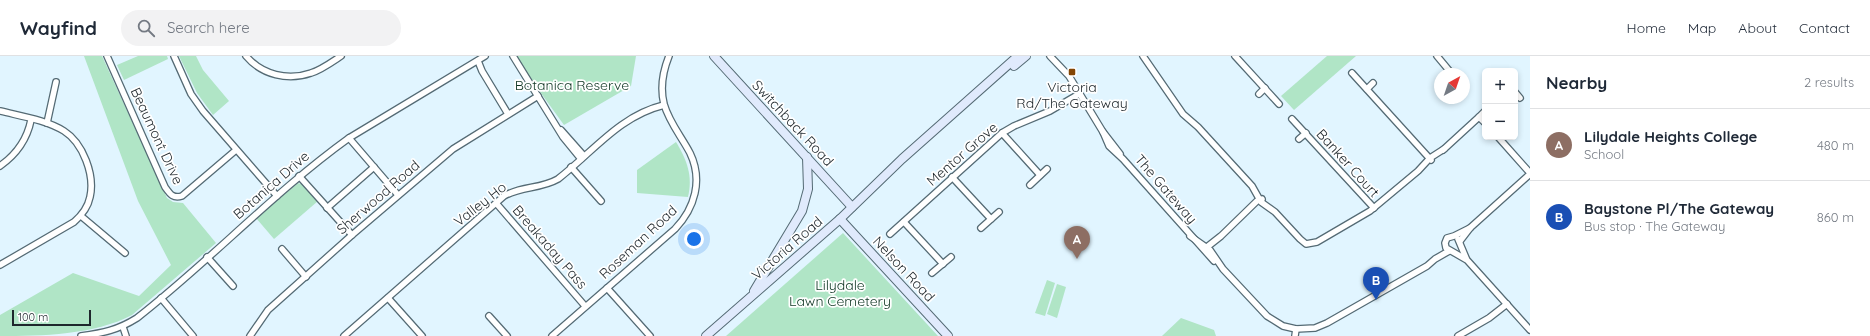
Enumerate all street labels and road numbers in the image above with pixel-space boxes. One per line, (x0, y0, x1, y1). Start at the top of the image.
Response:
street label: Switchback Road (748, 76, 838, 170)
street label: Beaumont Drive (127, 85, 187, 187)
street label: Mentor Grove (923, 118, 1001, 190)
street label: Banker Court (1313, 125, 1384, 201)
street label: Botanica Drive (229, 147, 313, 223)
street label: The Gateway (1131, 151, 1201, 227)
street label: Sherwood Road (333, 156, 423, 238)
street label: Valley Ho (450, 178, 510, 230)
street label: Breakaday Pass (509, 201, 591, 293)
street label: Roseman Road (595, 201, 681, 283)
street label: Victoria Road (748, 212, 826, 284)
street label: Nelson Road (869, 233, 939, 305)

